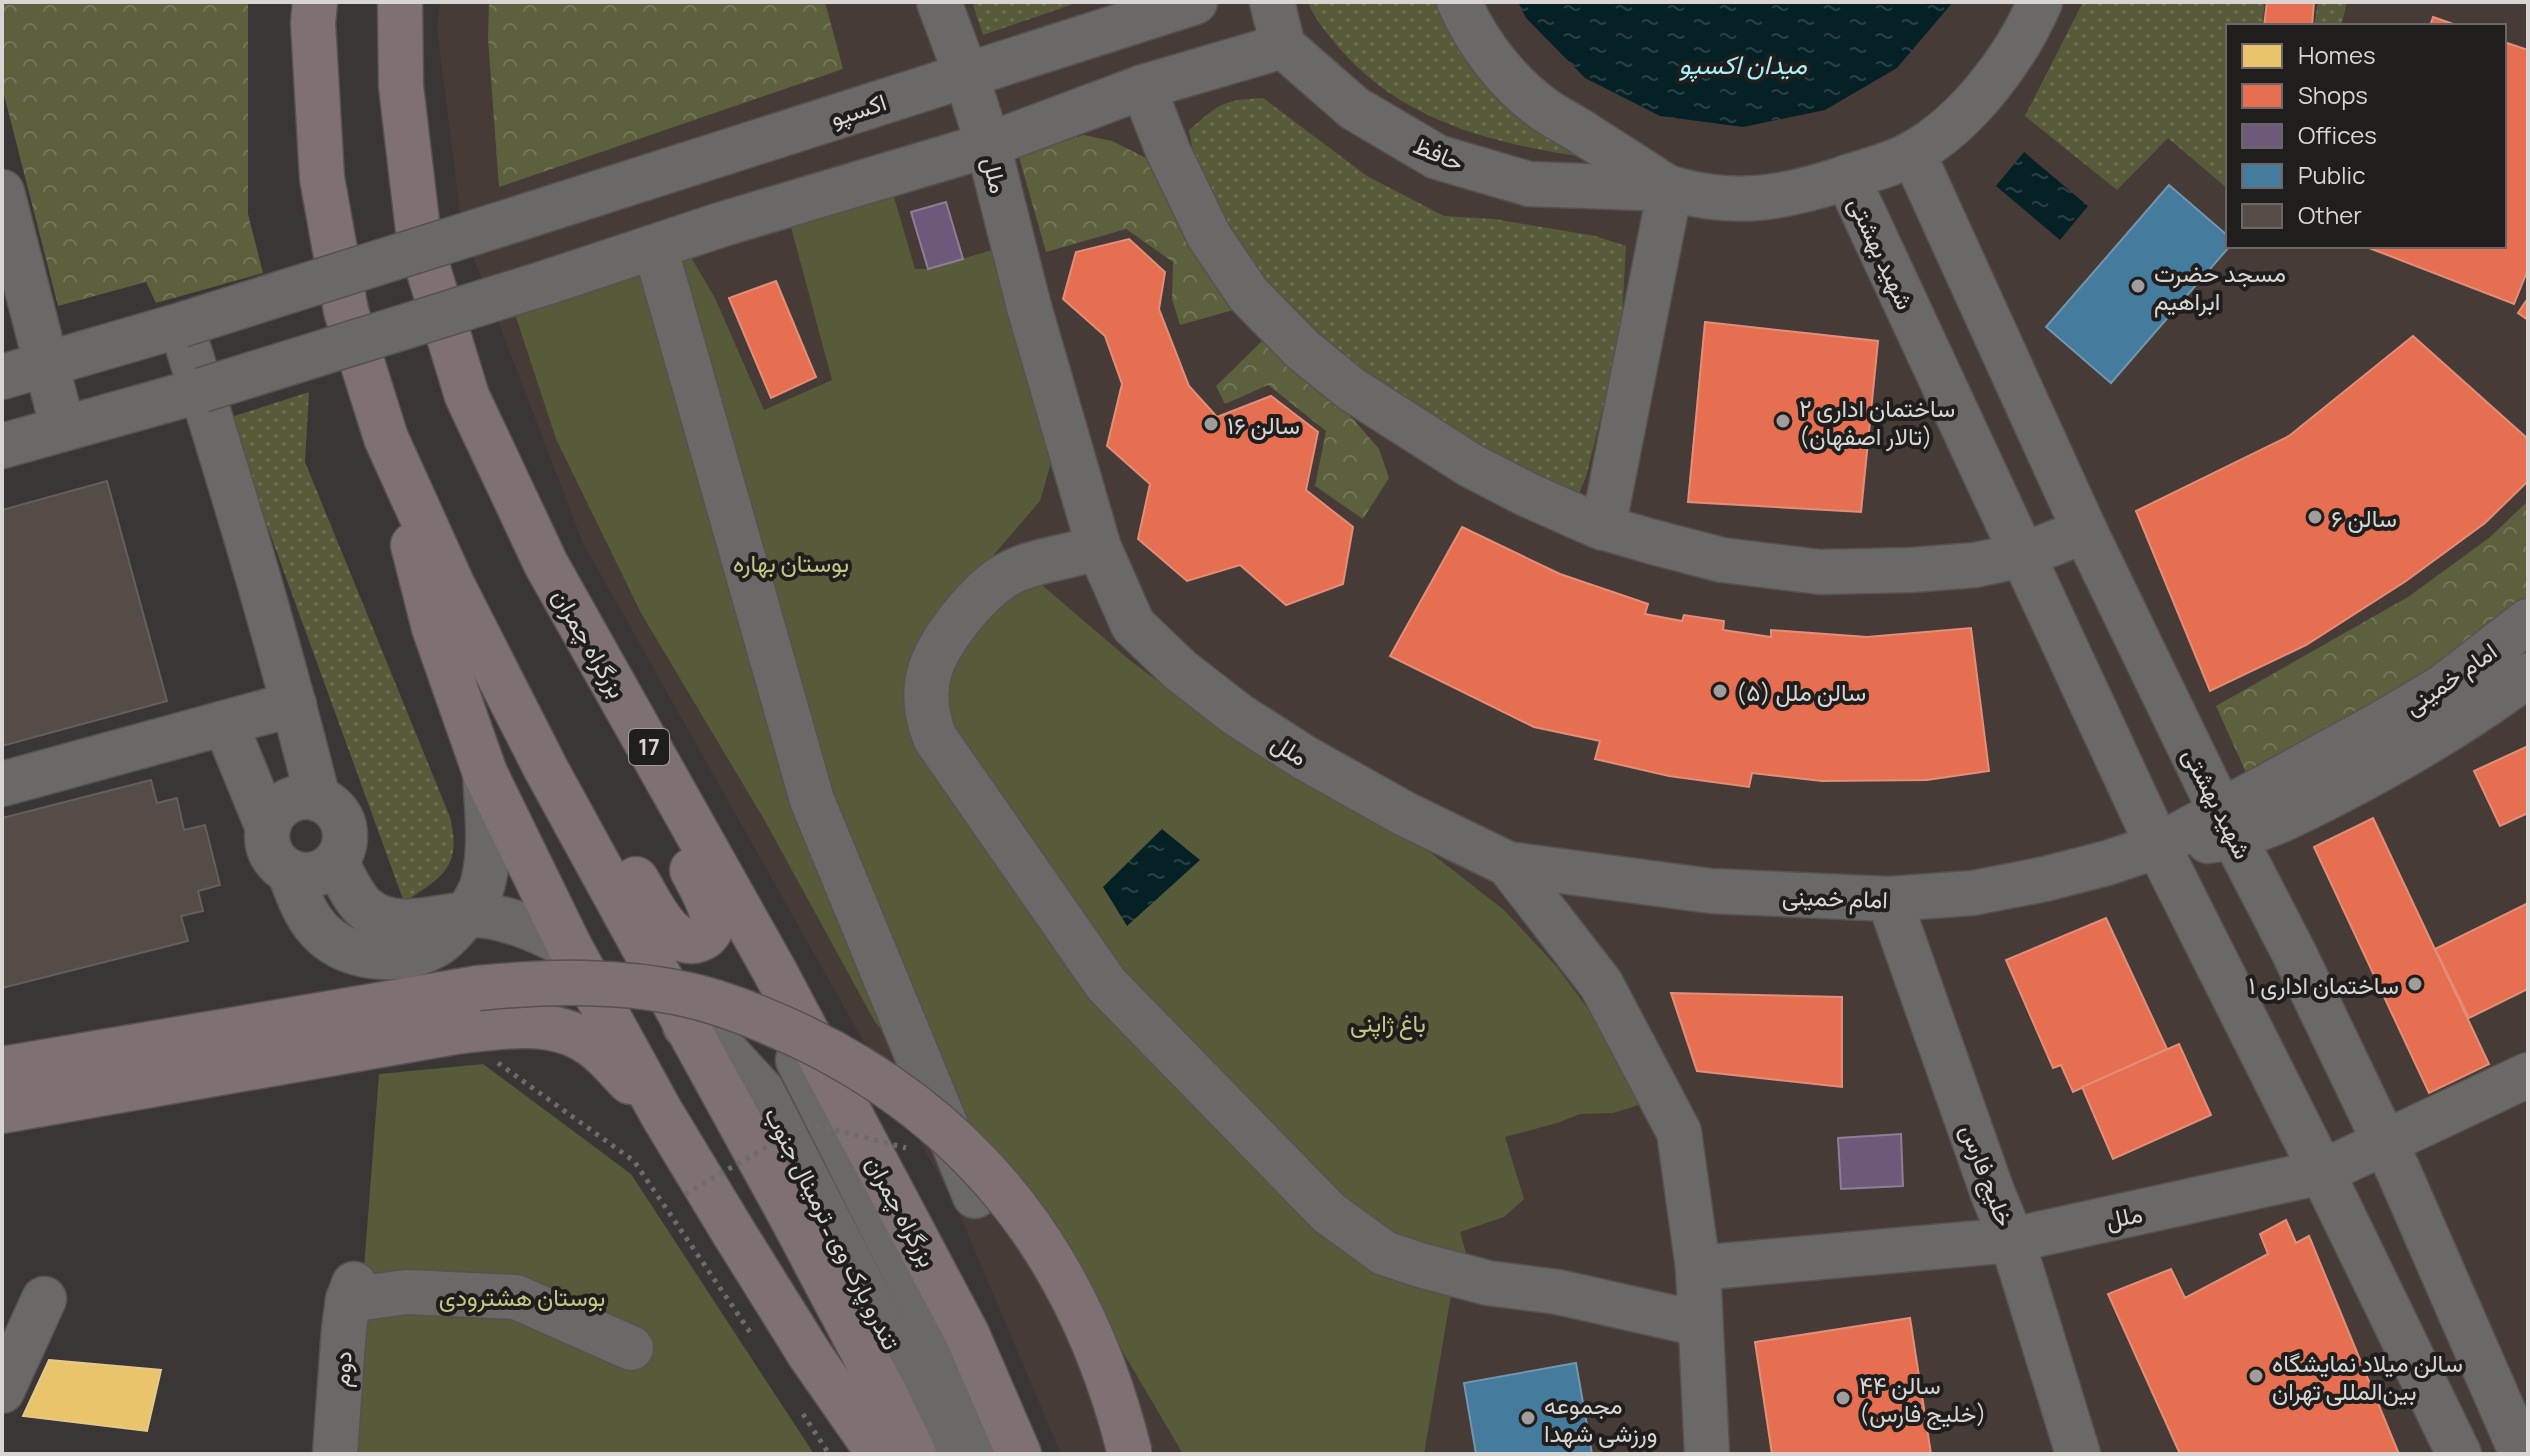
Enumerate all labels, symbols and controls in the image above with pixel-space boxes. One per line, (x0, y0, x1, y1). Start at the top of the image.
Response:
legend (2226, 24, 2506, 248)
text: Homes (2298, 38, 2376, 71)
water label: میدان اکسپو (1679, 46, 1807, 83)
text: Shops (2298, 78, 2368, 111)
street label: اکسپو (826, 84, 891, 134)
text: Offices (2298, 118, 2377, 151)
street label: حافظ (1409, 128, 1469, 178)
street label: ملل (976, 153, 1016, 197)
text: Public (2298, 158, 2365, 191)
street label: شهید بهشتی (1842, 191, 1922, 315)
text: Other (2298, 198, 2362, 231)
place label: مسجد حضرت ابراهیم (2154, 256, 2286, 318)
marker: مسجد حضرت ابراهیم (2129, 277, 2147, 295)
place label: ساختمان اداری ۲ (تالار اصفهان) (1799, 391, 1955, 452)
place label: سالن ۱۶ (1227, 408, 1300, 441)
marker: ساختمان اداری ۲ (تالار اصفهان) (1774, 412, 1792, 430)
marker: سالن ۱۶ (1202, 415, 1220, 433)
place label: سالن ۶ (2331, 501, 2397, 534)
marker: سالن ۶ (2306, 508, 2324, 526)
park label: بوستان بهاره (733, 546, 849, 579)
street label: بزرگراه چمران (545, 582, 635, 704)
street label: امام خمینی (2397, 634, 2503, 723)
place label: (۵) سالن ملل (1736, 675, 1866, 708)
marker: (۵) سالن ملل (1711, 682, 1729, 700)
street label: ملل (1266, 725, 1314, 773)
road number: 17 (629, 729, 669, 765)
street label: شهید بهشتی (2176, 742, 2260, 864)
street label: امام خمینی (1781, 879, 1889, 916)
place label: ساختمان اداری ۱ (2249, 968, 2399, 1001)
marker: ساختمان اداری ۱ (2406, 975, 2424, 993)
park label: باغ ژاپنی (1350, 1006, 1426, 1040)
street label: تندرو پارک وی ـ ترمینال جنوب (757, 1101, 909, 1355)
street label: خلیج فارس (1952, 1119, 2023, 1232)
street label: بزرگراه چمران (858, 1150, 945, 1273)
street label: ملل (2103, 1196, 2145, 1236)
park label: بوستان هشترودی (439, 1280, 605, 1313)
place label: سالن میلاد نمایشگاه بین‌المللی تهران (2272, 1346, 2463, 1407)
street label: دوم (323, 1350, 360, 1388)
marker: سالن میلاد نمایشگاه بین‌المللی تهران (2247, 1367, 2265, 1385)
place label: سالن ۴۴ (خلیج فارس) (1859, 1368, 1986, 1431)
place label: مجموعه ورزشی شهدا (1544, 1388, 1657, 1449)
marker: سالن ۴۴ (خلیج فارس) (1834, 1389, 1852, 1407)
marker: مجموعه ورزشی شهدا (1519, 1409, 1537, 1427)

